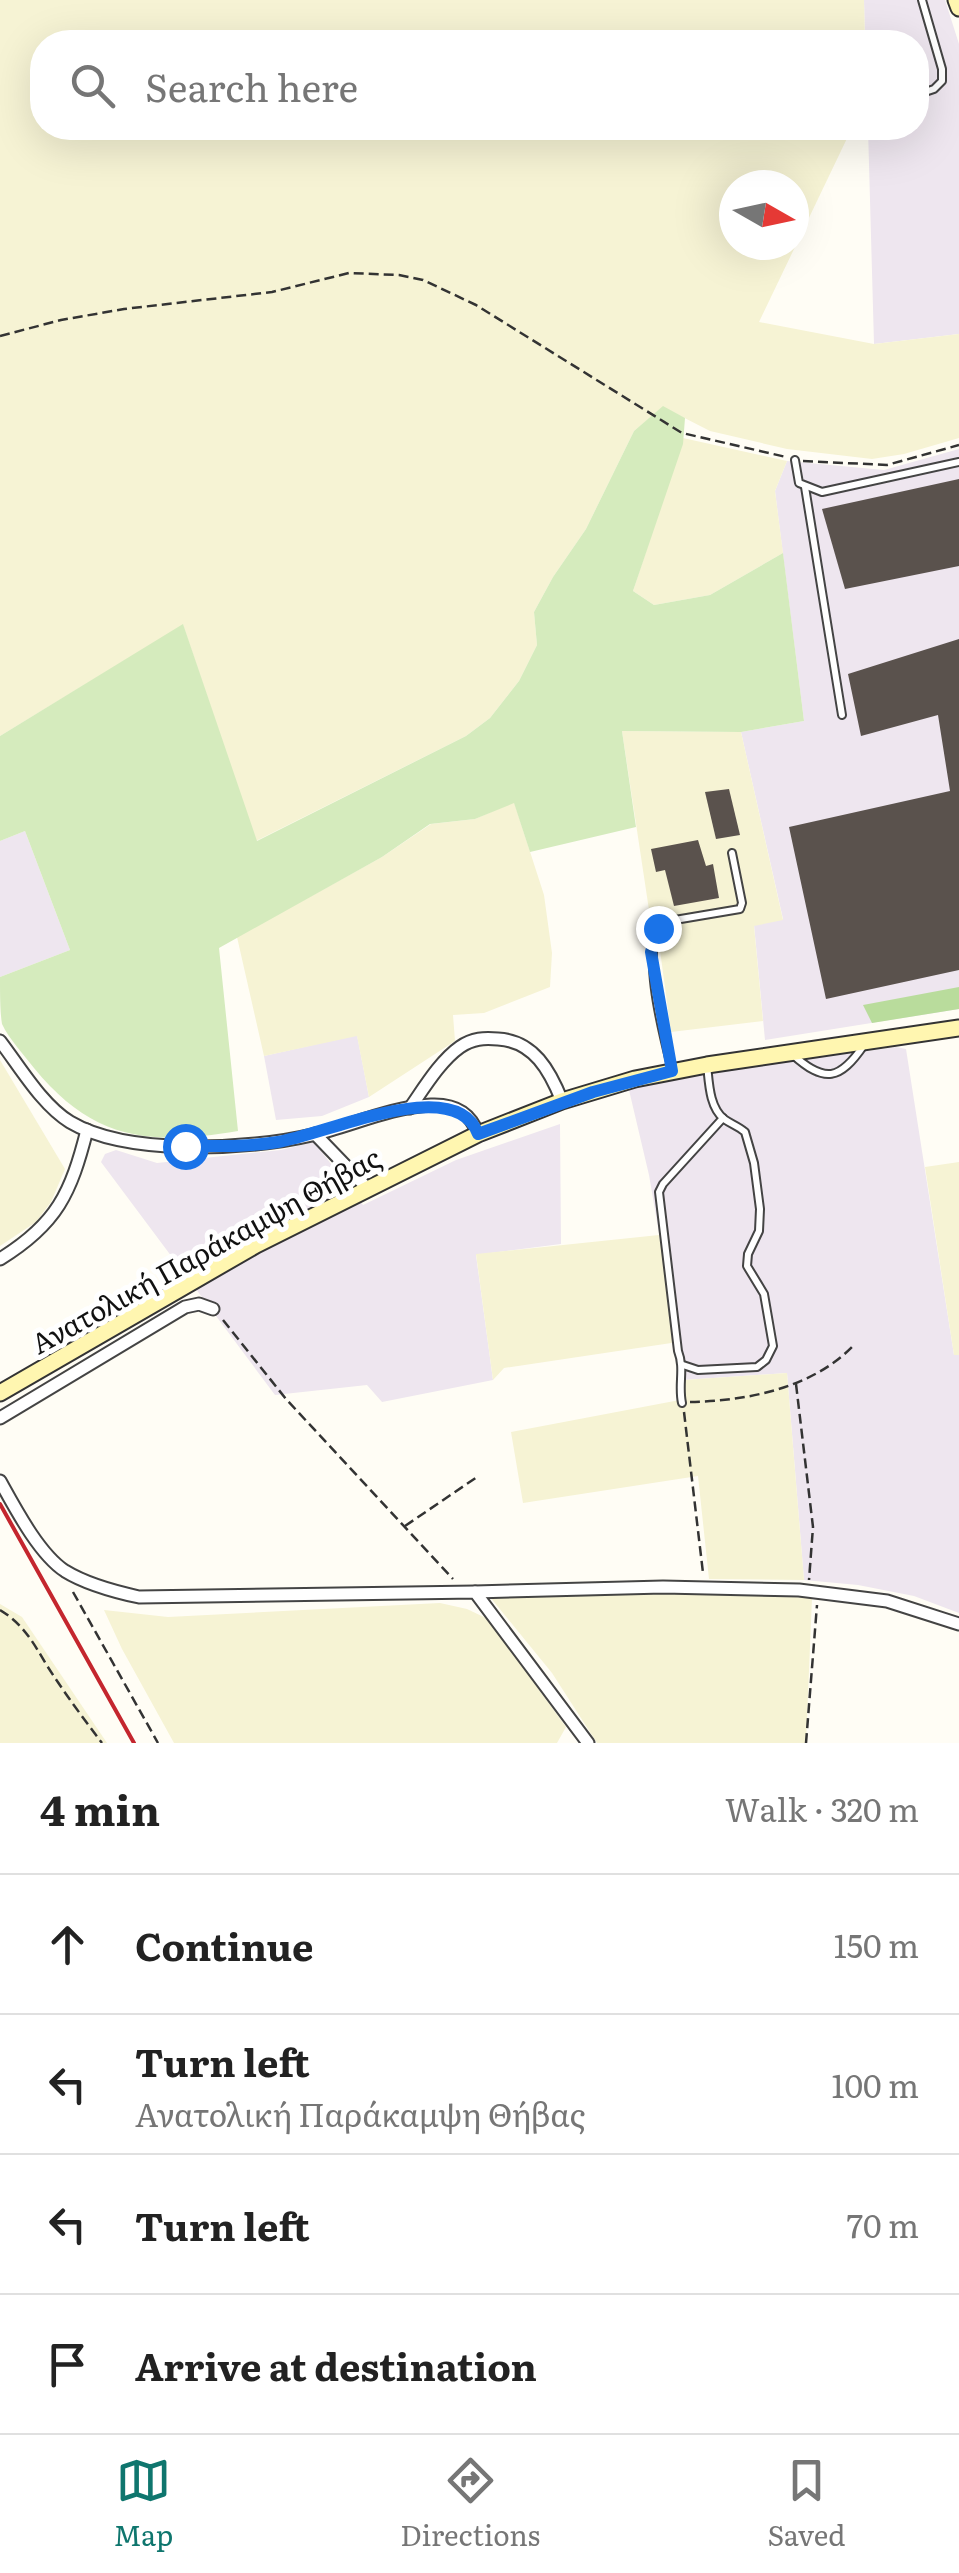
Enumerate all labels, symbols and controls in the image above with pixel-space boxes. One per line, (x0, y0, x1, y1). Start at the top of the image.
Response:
search box (30, 30, 929, 140)
text: Search here (145, 57, 358, 114)
icon: search (65, 58, 120, 113)
north arrow (719, 170, 809, 260)
route end (636, 906, 682, 952)
route start (163, 1124, 209, 1170)
street label: Ανατολική Παράκαμψη Θήβας (22, 1135, 388, 1363)
text: 4 min (40, 1777, 160, 1839)
text: Walk · 320 m (725, 1784, 919, 1832)
text: Continue (135, 1916, 313, 1973)
icon: ahead (40, 1917, 95, 1972)
text: 150 m (834, 1920, 919, 1968)
text: Turn left (135, 2032, 310, 2089)
icon: left (40, 2057, 95, 2112)
text: 100 m (832, 2060, 919, 2108)
text: Ανατολική Παράκαμψη Θήβας (135, 2089, 585, 2137)
text: Turn left (135, 2196, 310, 2253)
icon: left (40, 2197, 95, 2252)
text: 70 m (847, 2200, 919, 2248)
text: Arrive at destination (135, 2336, 537, 2393)
icon: arrive (40, 2337, 95, 2392)
tab: Map (114, 2453, 173, 2555)
tab: Directions (400, 2453, 540, 2555)
tab: Saved (767, 2453, 845, 2555)

